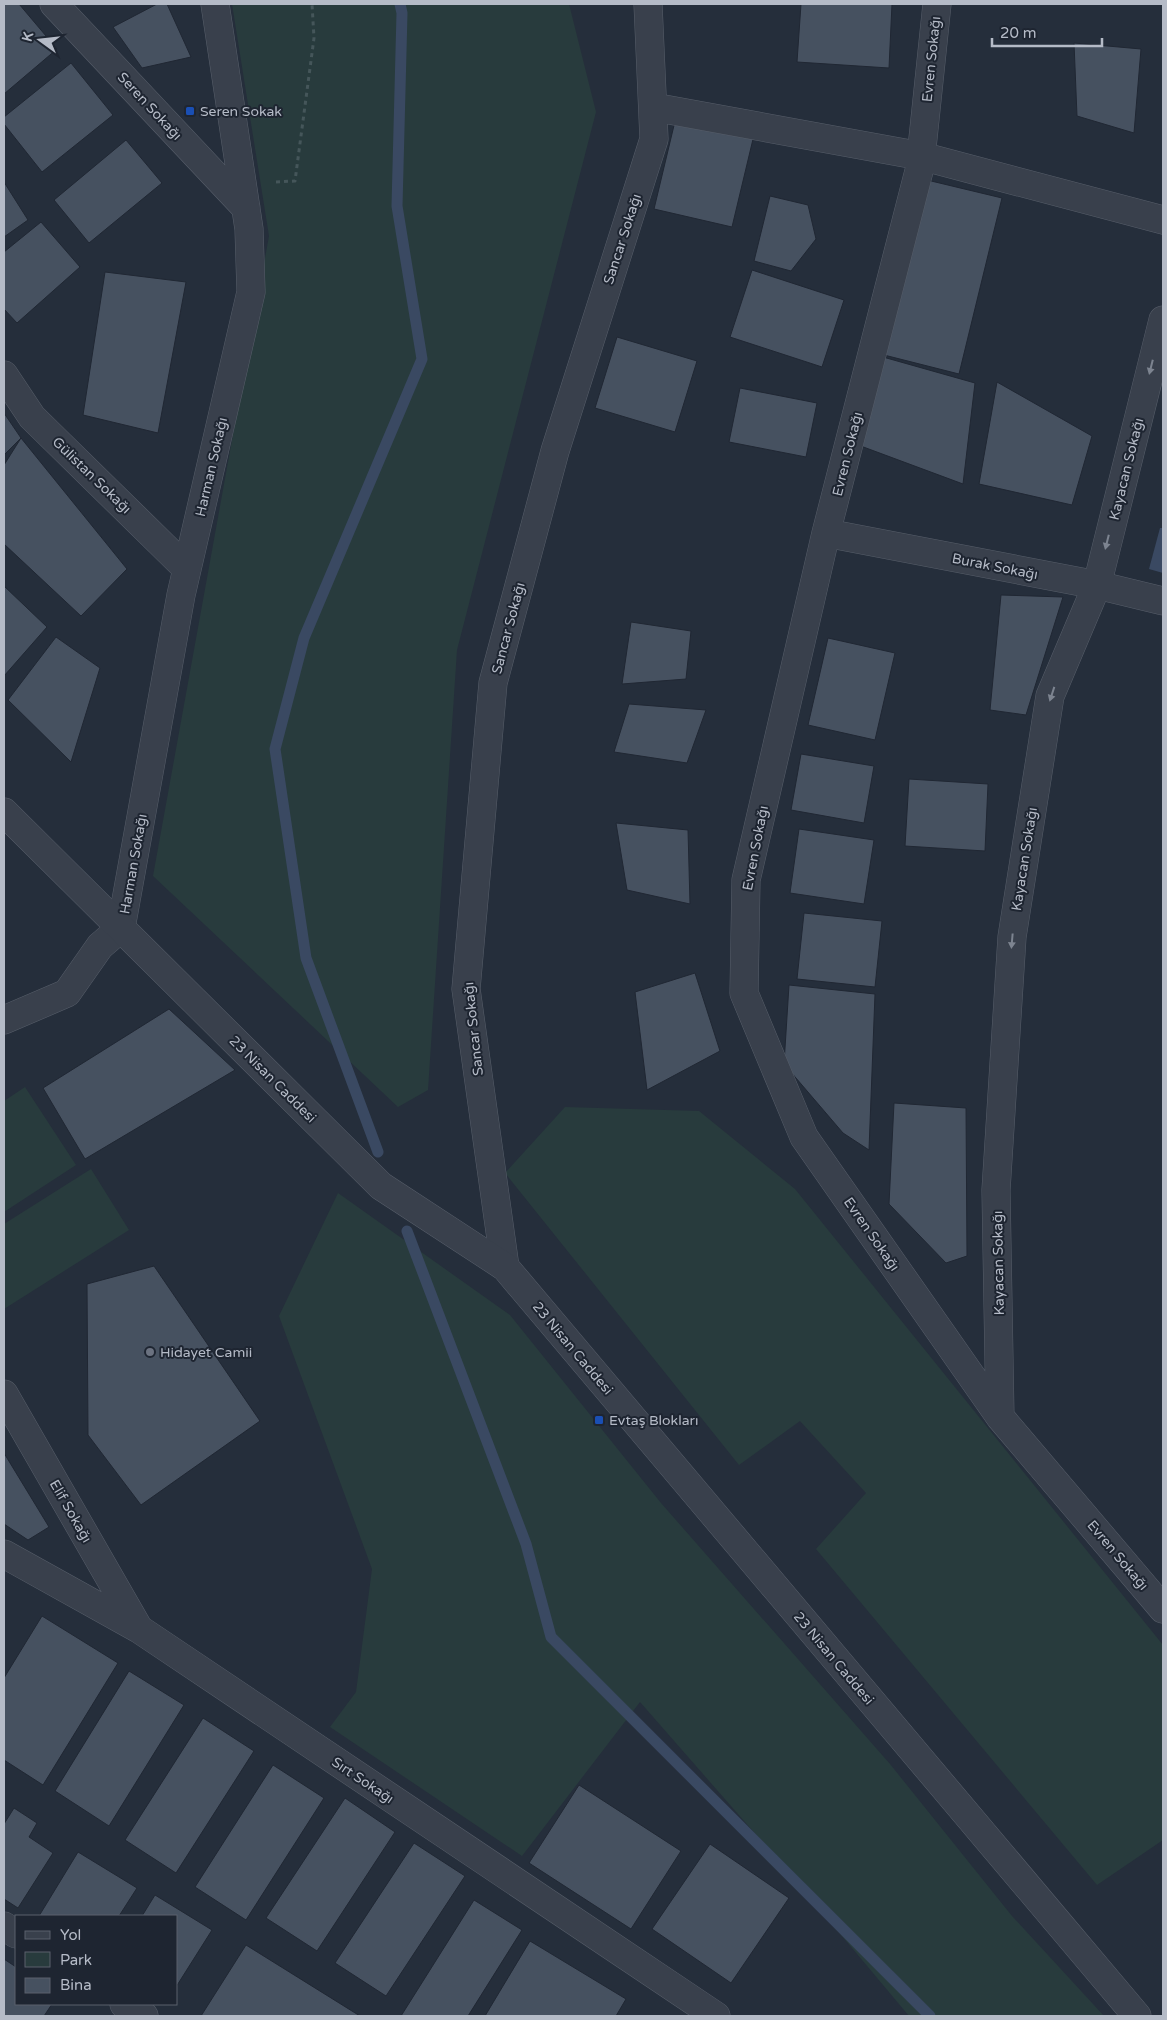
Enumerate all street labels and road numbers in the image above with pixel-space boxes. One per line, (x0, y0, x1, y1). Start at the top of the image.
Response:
street label: Evren Sokağı (919, 15, 944, 103)
street label: Seren Sokağı (114, 69, 185, 144)
street label: Sancar Sokağı (600, 192, 645, 287)
street label: Evren Sokağı (829, 410, 866, 498)
street label: Harman Sokağı (192, 416, 231, 518)
street label: Kayacan Sokağı (1106, 416, 1147, 522)
street label: Gülistan Sokağı (49, 433, 135, 517)
street label: Burak Sokağı (950, 550, 1039, 583)
street label: Sancar Sokağı (488, 580, 529, 676)
street label: Evren Sokağı (739, 804, 772, 892)
street label: Kayacan Sokağı (1008, 806, 1041, 912)
street label: Harman Sokağı (116, 813, 151, 916)
street label: Sancar Sokağı (460, 981, 487, 1077)
street label: 23 Nisan Caddesi (226, 1032, 320, 1126)
street label: Evren Sokağı (840, 1194, 903, 1274)
street label: Kayacan Sokağı (989, 1210, 1008, 1315)
street label: 23 Nisan Caddesi (529, 1298, 616, 1398)
street label: Elif Sokağı (46, 1477, 95, 1546)
street label: Evren Sokağı (1083, 1517, 1152, 1594)
street label: 23 Nisan Caddesi (790, 1608, 877, 1708)
street label: Sırt Sokağı (328, 1753, 397, 1807)

